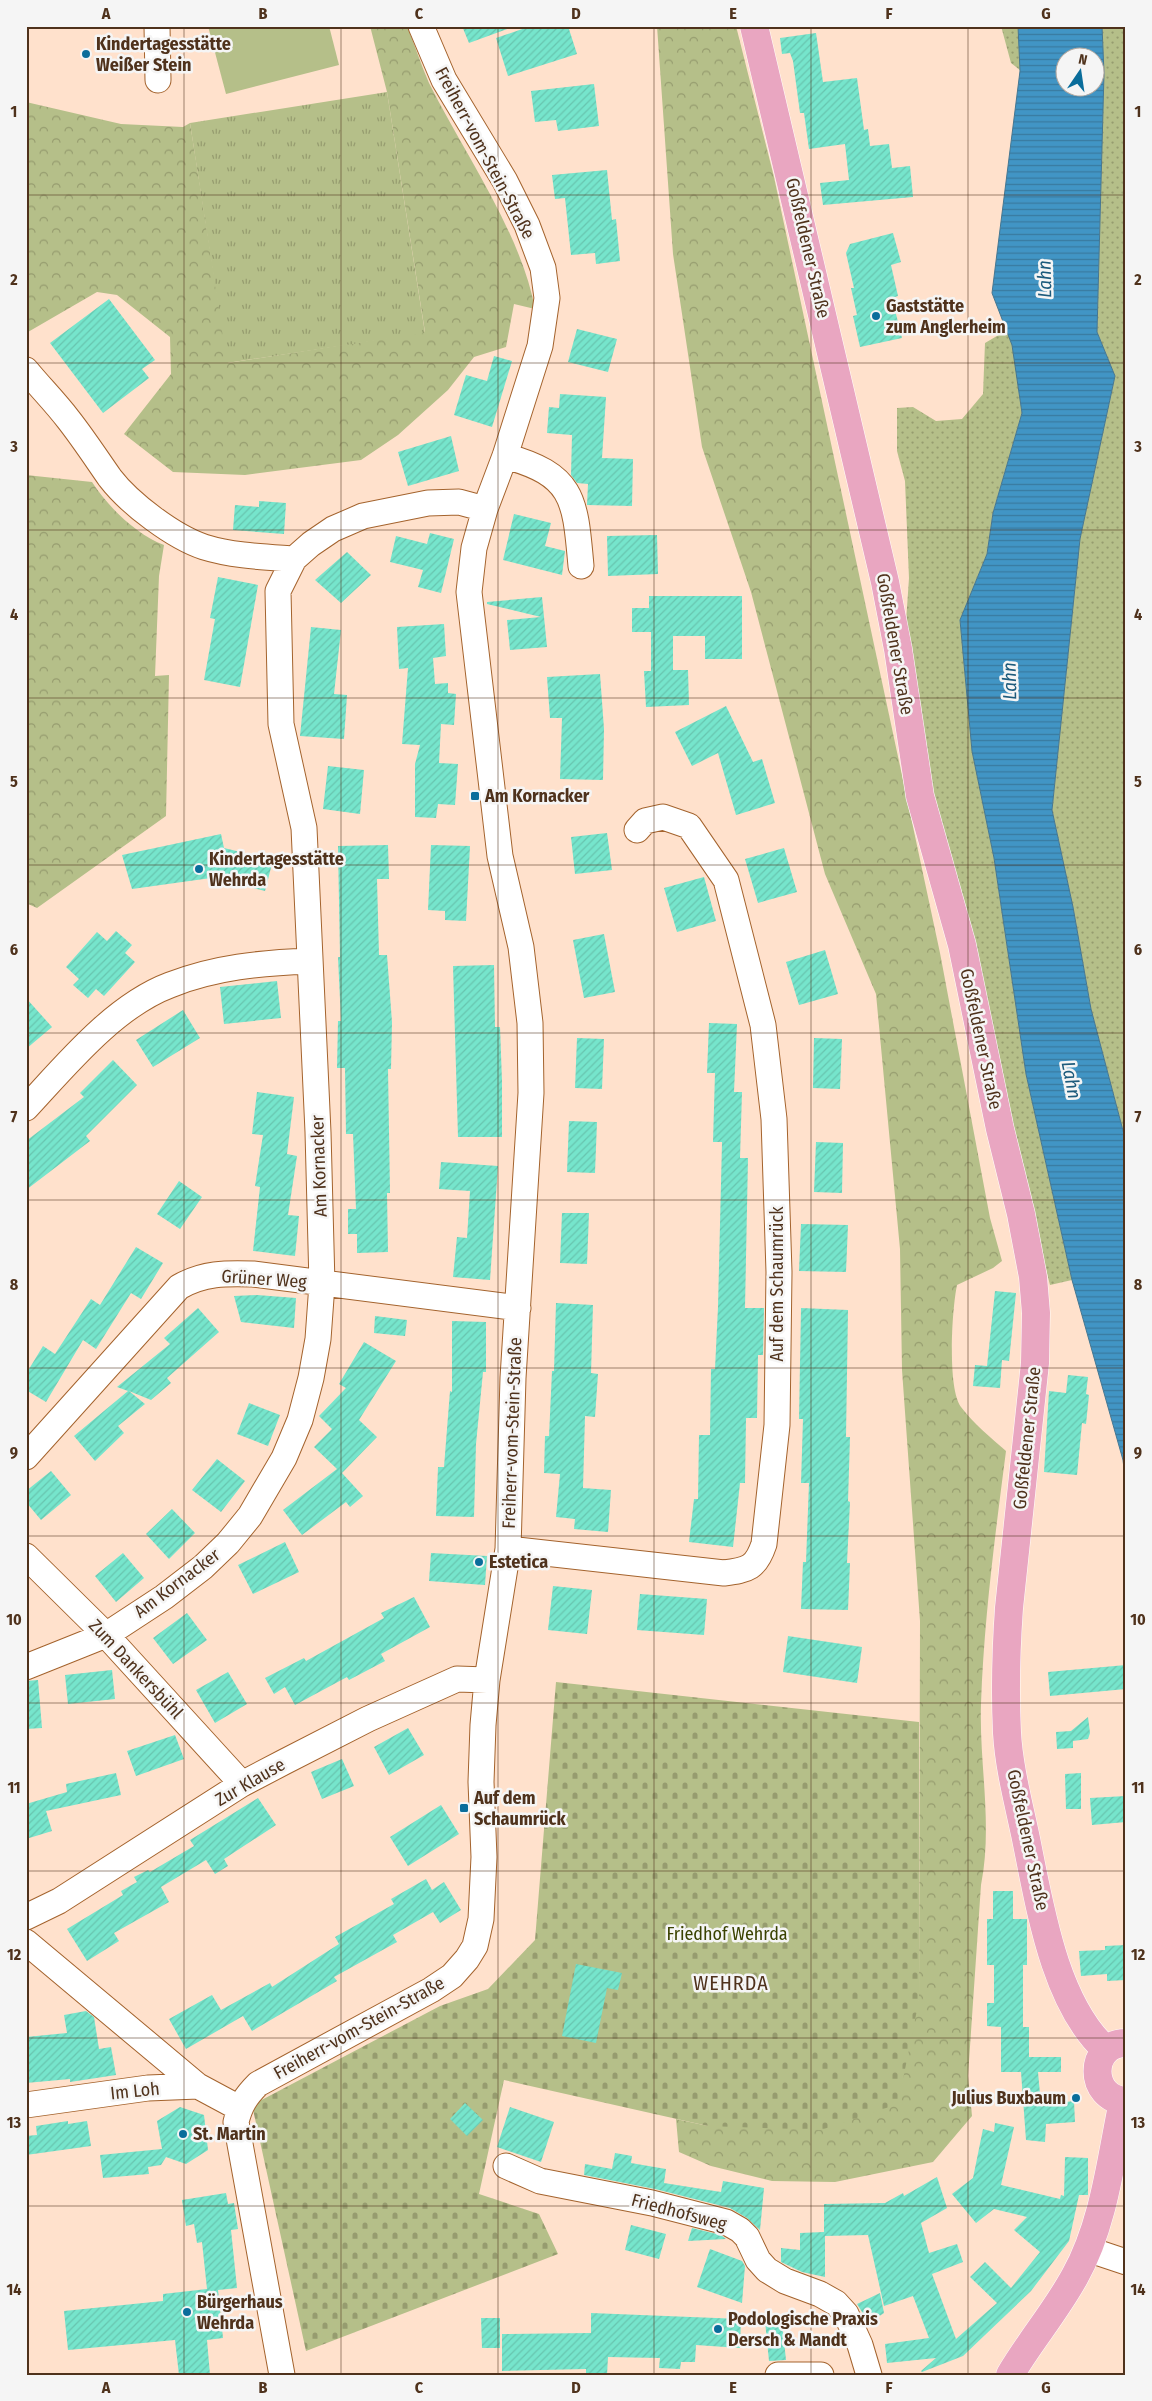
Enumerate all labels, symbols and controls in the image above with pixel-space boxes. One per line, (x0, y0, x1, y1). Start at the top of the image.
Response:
text: A (101, 4, 111, 23)
text: B (259, 4, 268, 23)
text: C (415, 4, 424, 23)
text: D (571, 4, 581, 23)
text: E (729, 4, 737, 23)
text: F (885, 4, 893, 23)
text: G (1041, 4, 1051, 23)
place label: Kindertagesstätte Weißer Stein (96, 33, 231, 76)
marker: Kindertagesstätte Weißer Stein (80, 48, 92, 60)
north arrow (1054, 48, 1104, 98)
text: N (1077, 51, 1089, 69)
street label: Freiherr-vom-Stein-Straße (430, 63, 540, 243)
text: 1 (11, 102, 17, 121)
text: 1 (1135, 102, 1141, 121)
street label: Goßfeldener Straße (781, 176, 835, 320)
water label: Lahn (1033, 260, 1056, 298)
text: 2 (9, 270, 18, 289)
text: 2 (1133, 270, 1142, 289)
place label: Gaststätte zum Anglerheim (886, 295, 1006, 338)
marker: Gaststätte zum Anglerheim (870, 310, 882, 322)
text: 3 (9, 437, 18, 456)
text: 3 (1133, 437, 1142, 456)
street label: Goßfeldener Straße (872, 571, 918, 717)
text: 4 (10, 605, 18, 624)
text: 4 (1134, 605, 1142, 624)
water label: Lahn (998, 662, 1021, 700)
text: 5 (10, 772, 18, 791)
text: 5 (1134, 772, 1142, 791)
place label: Am Kornacker (484, 785, 590, 807)
marker: Am Kornacker (469, 790, 481, 802)
place label: Kindertagesstätte Wehrda (209, 848, 344, 891)
marker: Kindertagesstätte Wehrda (193, 863, 205, 875)
text: 6 (10, 940, 18, 959)
text: 6 (1134, 940, 1142, 959)
street label: Goßfeldener Straße (955, 967, 1007, 1112)
water label: Lahn (1057, 1059, 1086, 1101)
text: 7 (11, 1107, 18, 1126)
text: 7 (1135, 1107, 1142, 1126)
street label: Am Kornacker (306, 1114, 332, 1217)
street label: Auf dem Schaumrück (766, 1206, 788, 1362)
street label: Grüner Weg (221, 1265, 308, 1293)
text: 8 (10, 1275, 19, 1294)
text: 8 (1134, 1275, 1143, 1294)
street label: Freiherr-vom-Stein-Straße (498, 1337, 526, 1529)
street label: Goßfeldener Straße (1009, 1365, 1045, 1510)
text: 9 (10, 1443, 18, 1462)
text: 9 (1134, 1443, 1142, 1462)
street label: Am Kornacker (130, 1543, 225, 1622)
place label: Estetica (489, 1551, 548, 1573)
marker: Estetica (473, 1556, 485, 1568)
text: 10 (6, 1610, 22, 1629)
text: 10 (1130, 1610, 1146, 1629)
street label: Zum Dankersbühl (84, 1615, 188, 1724)
street label: Zur Klause (211, 1753, 289, 1811)
street label: Goßfeldener Straße (1002, 1768, 1054, 1913)
text: 11 (7, 1778, 21, 1797)
text: 11 (1131, 1778, 1145, 1797)
place label: Auf dem Schaumrück (473, 1787, 566, 1830)
marker: Auf dem Schaumrück (458, 1802, 470, 1814)
park label: Friedhof Wehrda (666, 1923, 788, 1945)
text: 12 (7, 1945, 22, 1964)
text: 12 (1131, 1945, 1146, 1964)
district label: WEHRDA (693, 1971, 769, 1995)
street label: Freiherr-vom-Stein-Straße (270, 1972, 448, 2084)
street label: Im Loh (109, 2077, 161, 2105)
place label: Julius Buxbaum (950, 2087, 1066, 2109)
marker: Julius Buxbaum (1070, 2092, 1082, 2104)
text: 13 (7, 2113, 22, 2132)
text: 13 (1131, 2113, 1146, 2132)
place label: St. Martin (193, 2123, 266, 2145)
marker: St. Martin (177, 2128, 189, 2140)
street label: Friedhofsweg (629, 2189, 730, 2235)
text: 14 (7, 2280, 22, 2299)
text: 14 (1131, 2280, 1146, 2299)
place label: Bürgerhaus Wehrda (197, 2291, 283, 2334)
marker: Bürgerhaus Wehrda (181, 2306, 193, 2318)
place label: Podologische Praxis Dersch & Mandt (728, 2308, 878, 2351)
marker: Podologische Praxis Dersch & Mandt (712, 2323, 724, 2335)
text: A (101, 2378, 111, 2397)
text: B (259, 2378, 268, 2397)
text: C (415, 2378, 424, 2397)
text: D (571, 2378, 581, 2397)
text: E (729, 2378, 737, 2397)
text: F (885, 2378, 893, 2397)
text: G (1041, 2378, 1051, 2397)

